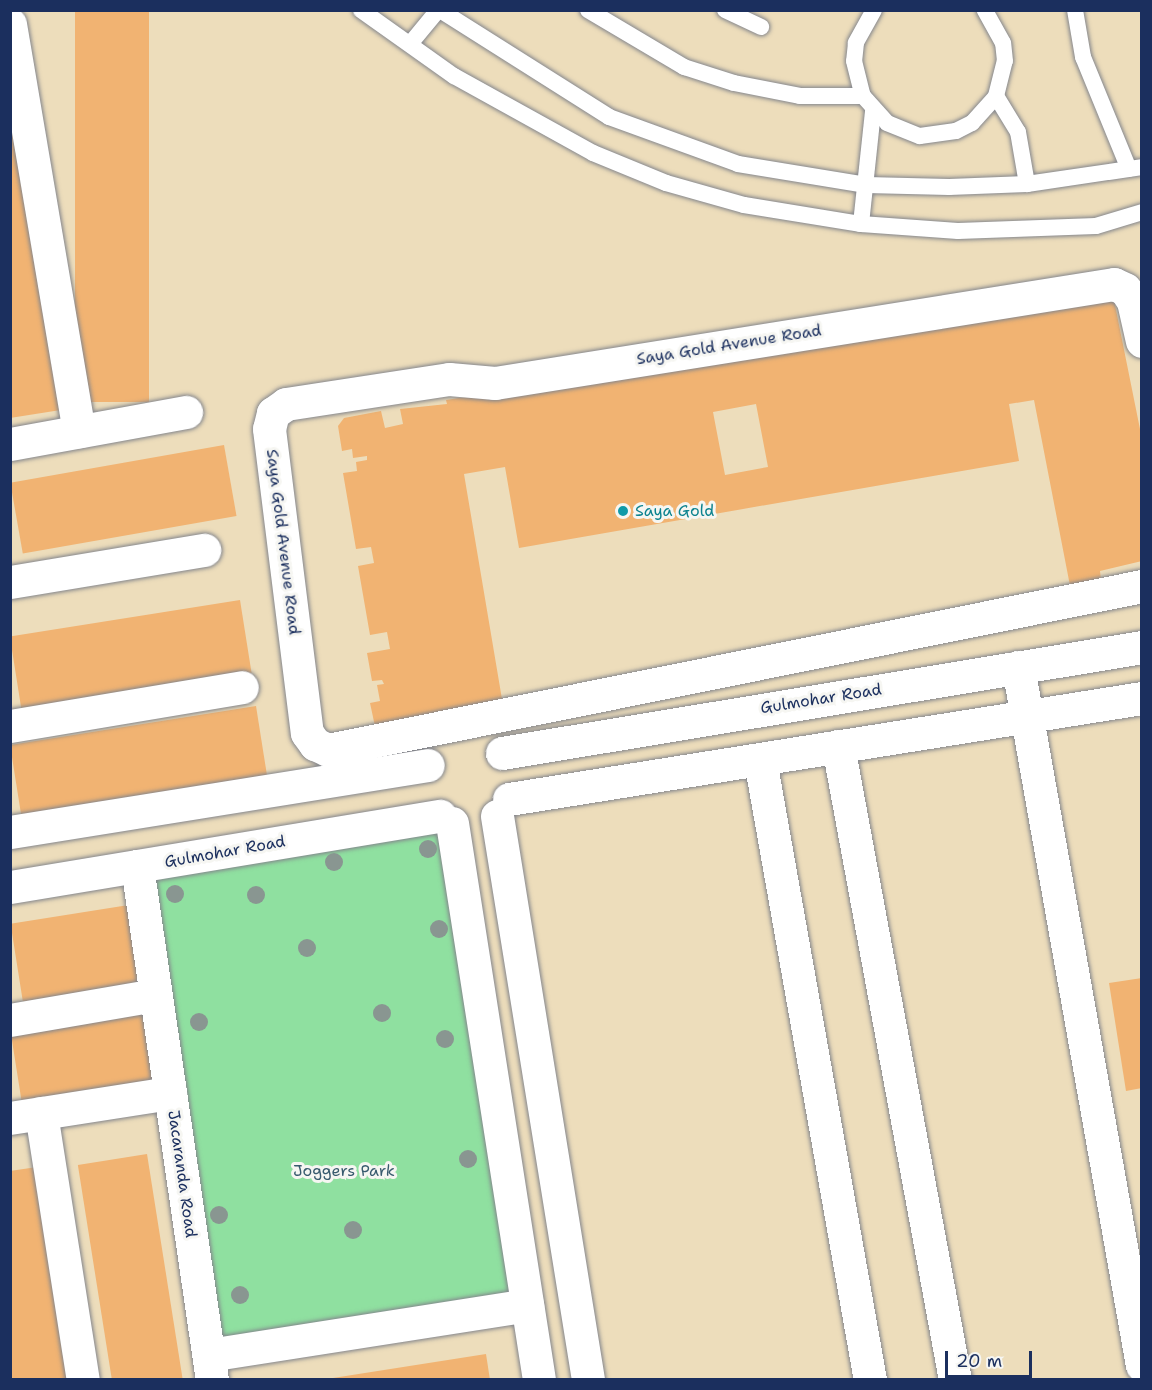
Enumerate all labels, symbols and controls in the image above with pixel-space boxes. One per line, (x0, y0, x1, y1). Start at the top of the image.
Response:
street label: Saya Gold Avenue Road (635, 321, 823, 369)
street label: Saya Gold Avenue Road (262, 448, 304, 636)
place label: Saya Gold (635, 501, 714, 521)
marker: Saya Gold (616, 504, 630, 518)
street label: Gulmohar Road (759, 680, 883, 718)
street label: Gulmohar Road (163, 832, 287, 872)
street label: Jacaranda Road (164, 1109, 200, 1239)
park label: Joggers Park (293, 1161, 395, 1181)
scale bar (948, 1339, 1035, 1377)
text: 20 m (956, 1349, 1002, 1373)

